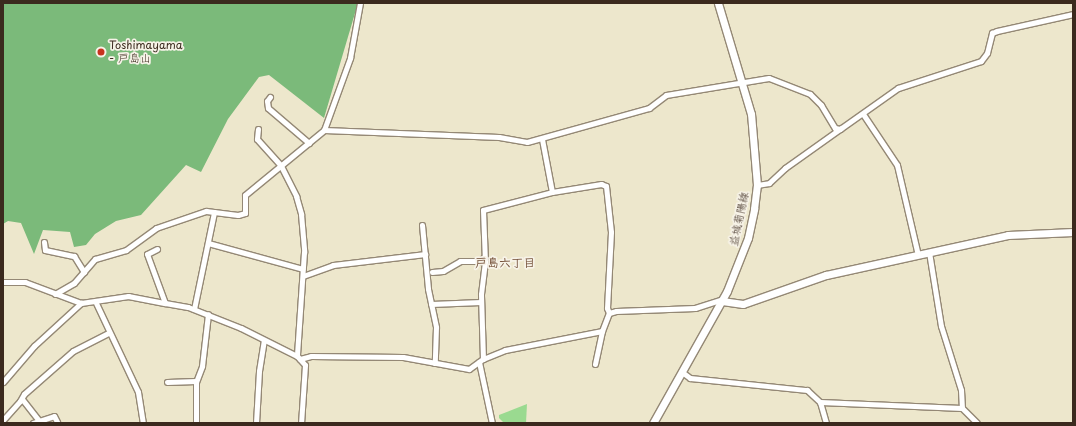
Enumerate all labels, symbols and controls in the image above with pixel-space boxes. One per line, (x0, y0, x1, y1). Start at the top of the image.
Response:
place label: Toshimayama - 戸島山 (109, 39, 183, 65)
marker: Toshimayama - 戸島山 (96, 47, 106, 57)
street label: 益城菊陽線 (727, 191, 751, 247)
district label: 戸島六丁目 (475, 256, 535, 270)

